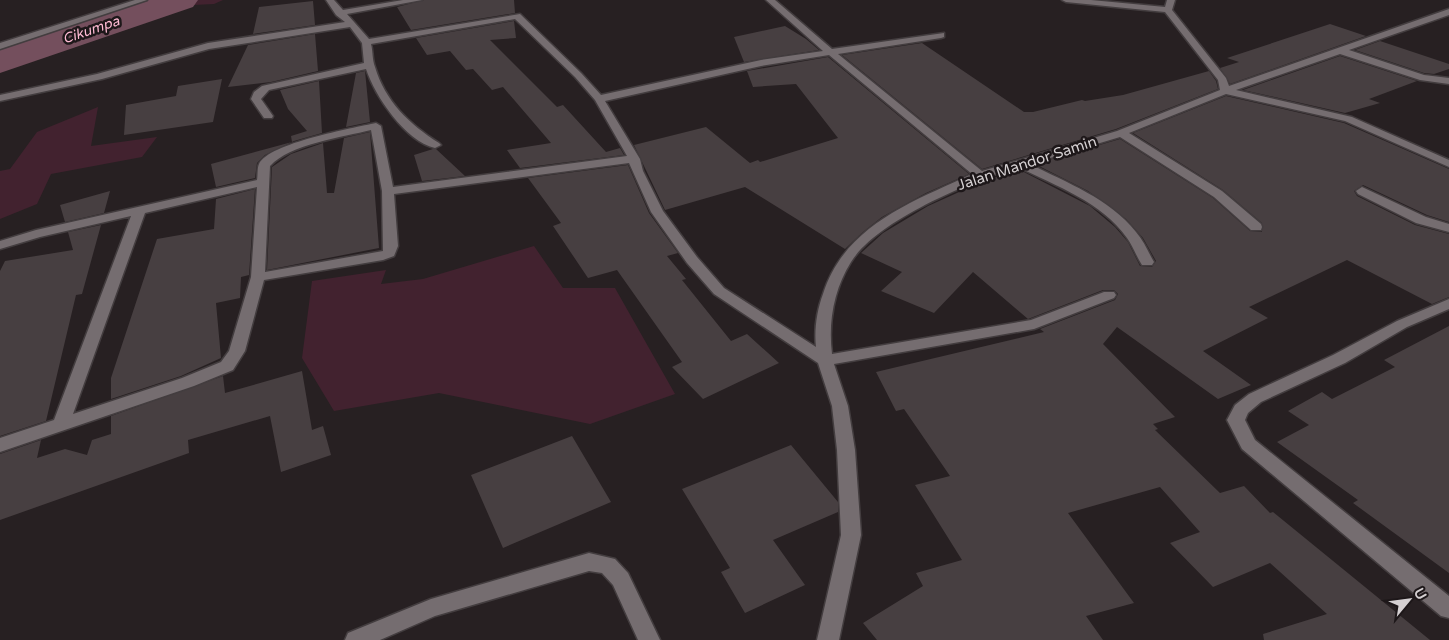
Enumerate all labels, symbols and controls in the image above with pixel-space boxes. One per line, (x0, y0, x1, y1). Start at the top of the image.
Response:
water label: Cikumpa (60, 12, 123, 48)
street label: Jalan Mandor Samin (955, 132, 1099, 194)
north arrow (1384, 575, 1434, 625)
text: U (1410, 585, 1430, 603)

